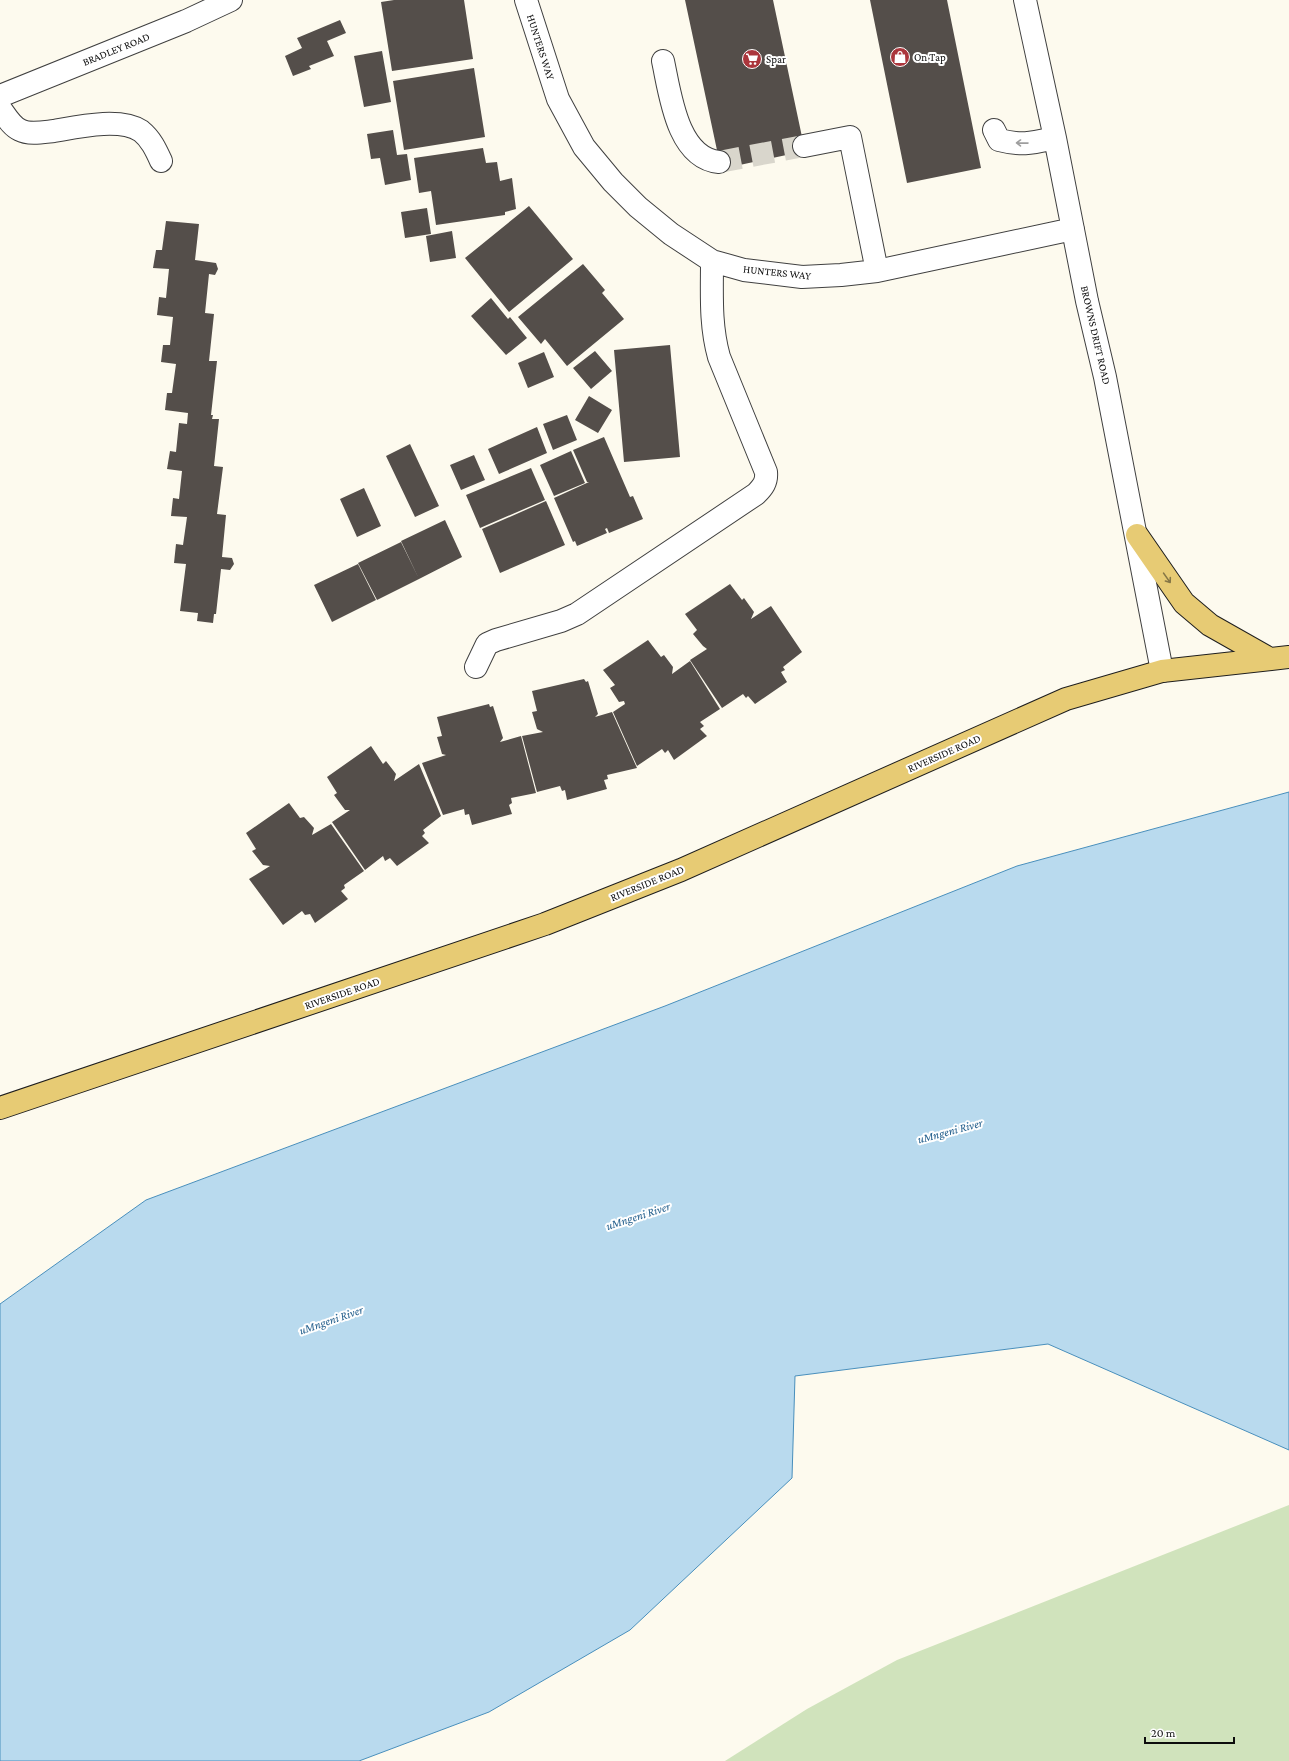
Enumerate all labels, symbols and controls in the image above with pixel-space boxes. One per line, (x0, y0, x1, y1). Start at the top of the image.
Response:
street label: HUNTERS WAY (525, 13, 557, 81)
street label: BRADLEY ROAD (81, 30, 151, 68)
shop icon: On Tap (889, 46, 911, 68)
supermarket icon: Spar (741, 48, 763, 70)
place label: On Tap (914, 51, 946, 64)
place label: Spar (766, 53, 786, 66)
one-way arrow (1016, 140, 1029, 147)
street label: HUNTERS WAY (743, 262, 812, 282)
street label: BROWNS DRIFT ROAD (1079, 284, 1113, 386)
one-way arrow (1163, 573, 1171, 584)
street label: RIVERSIDE ROAD (906, 732, 982, 774)
street label: RIVERSIDE ROAD (608, 863, 686, 903)
street label: RIVERSIDE ROAD (303, 975, 381, 1011)
water label: uMngeni River (916, 1115, 985, 1146)
water label: uMngeni River (604, 1199, 673, 1233)
water label: uMngeni River (297, 1302, 366, 1338)
scale bar (1145, 1719, 1234, 1745)
text: 20 m (1151, 1726, 1176, 1740)

